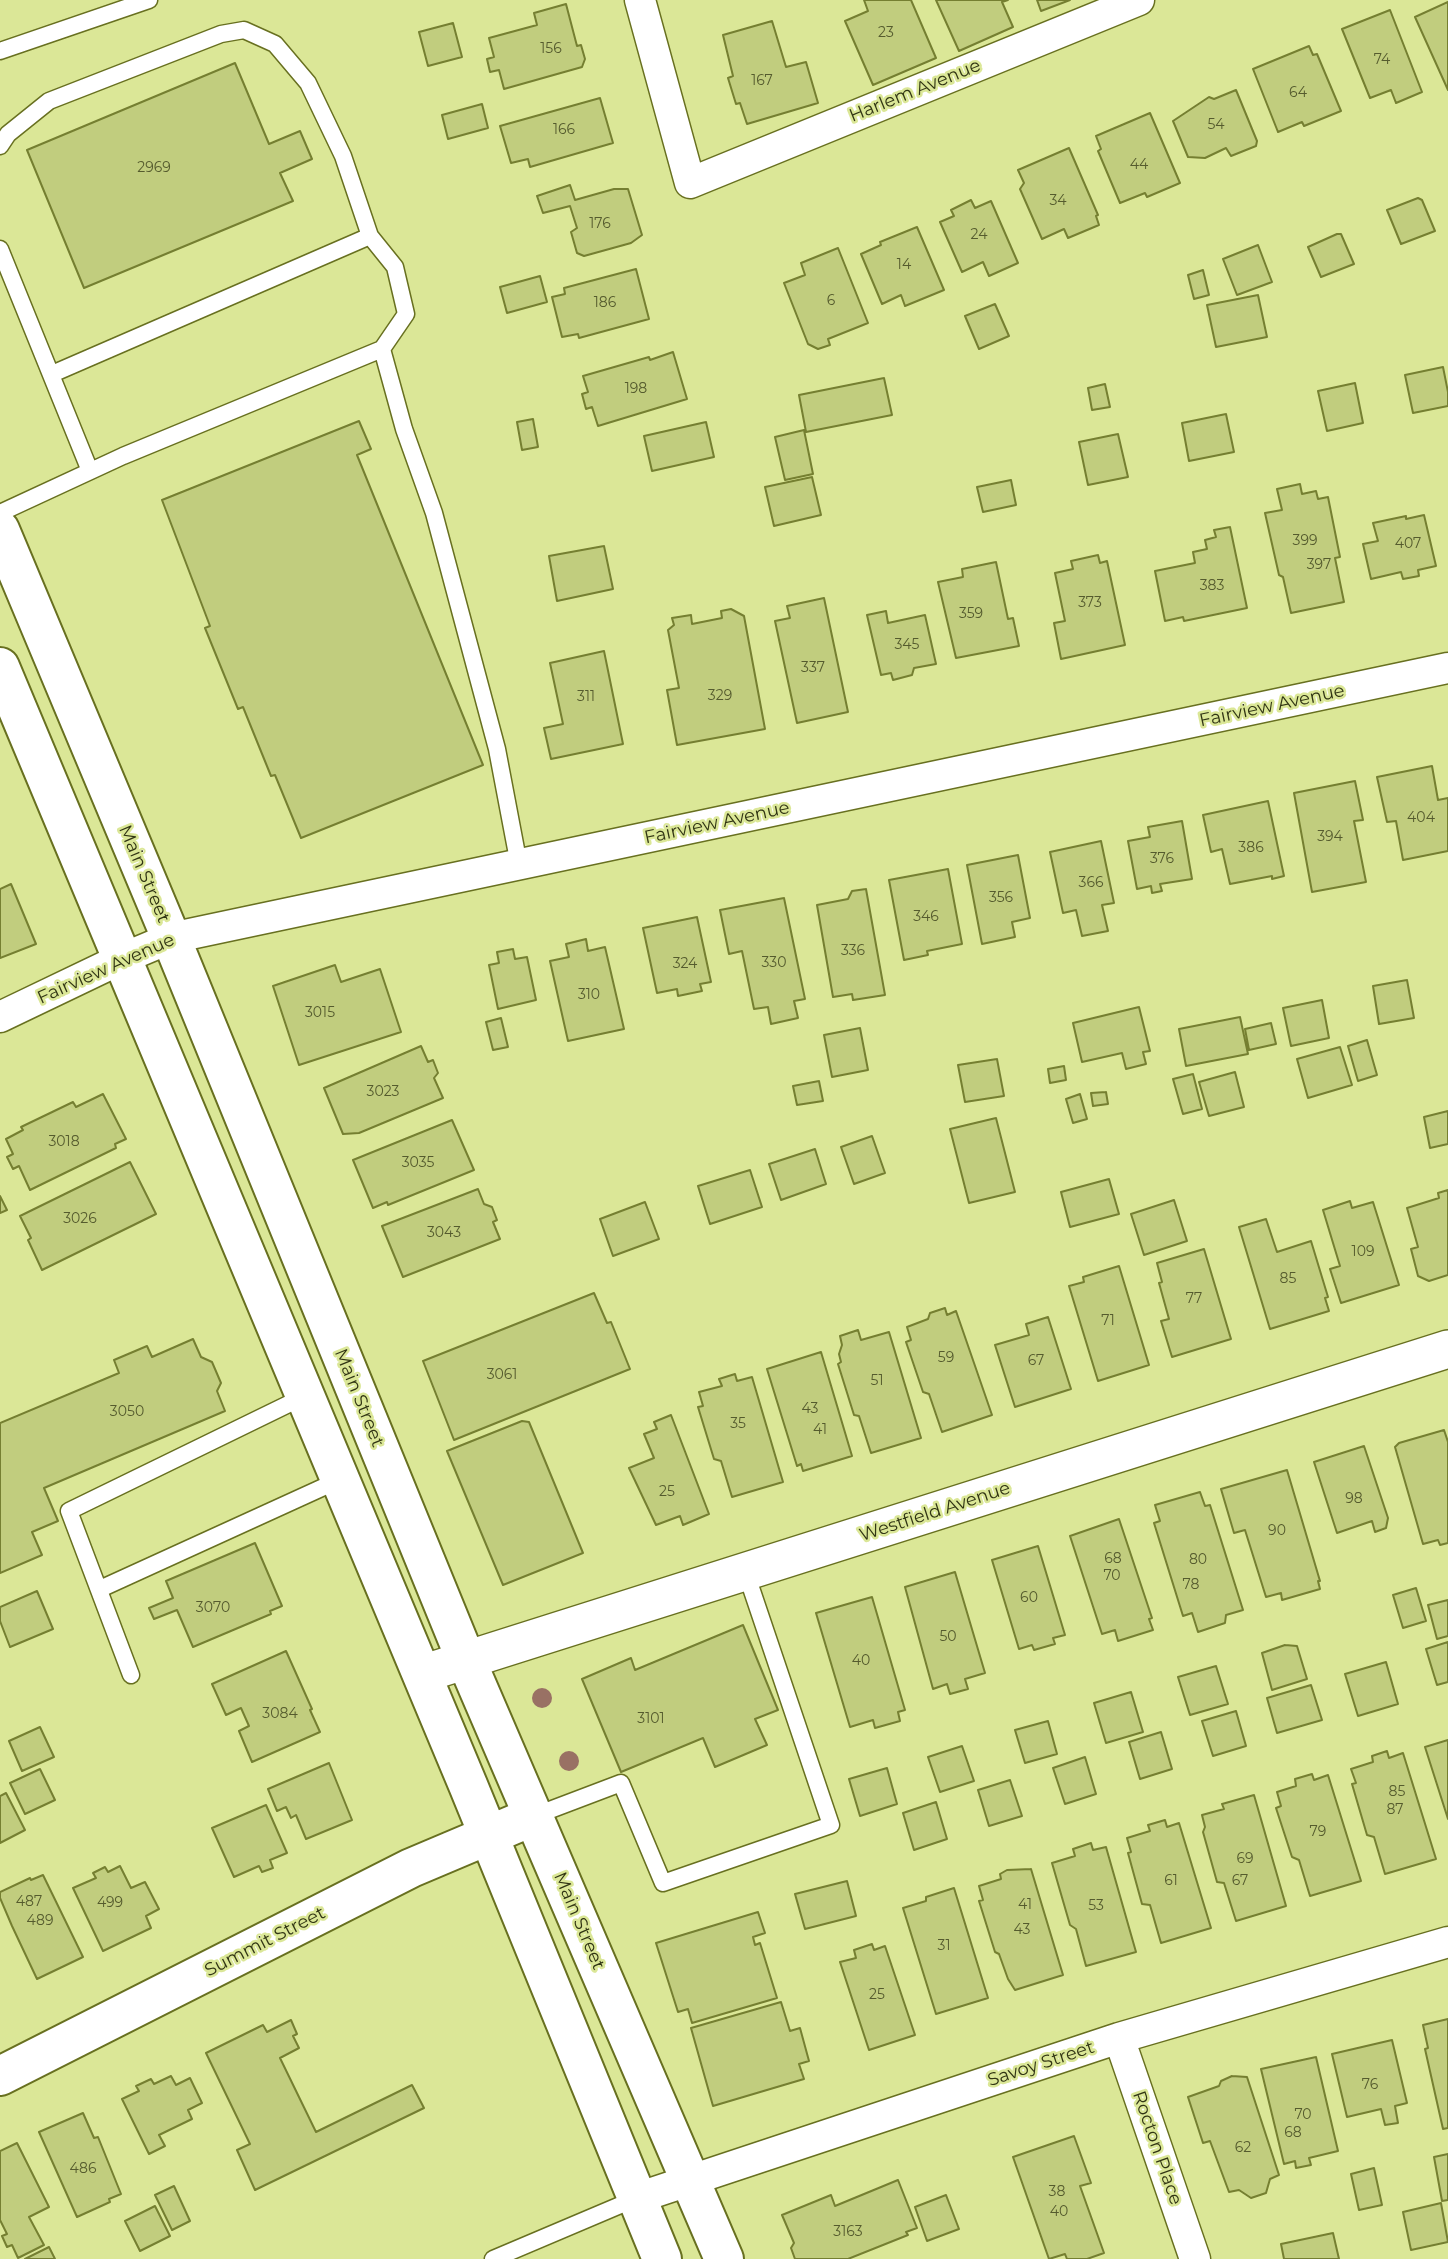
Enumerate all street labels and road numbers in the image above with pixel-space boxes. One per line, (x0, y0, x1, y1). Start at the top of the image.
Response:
street label: Harlem Avenue (846, 55, 984, 127)
street label: Fairview Avenue (1198, 680, 1346, 732)
street label: Fairview Avenue (643, 797, 791, 849)
street label: Main Street (114, 822, 174, 926)
street label: Fairview Avenue (34, 929, 178, 1009)
street label: Main Street (330, 1346, 388, 1450)
street label: Westfield Avenue (857, 1477, 1013, 1547)
street label: Main Street (549, 1869, 609, 1973)
street label: Summit Street (201, 1902, 329, 1982)
street label: Savoy Street (985, 2037, 1097, 2091)
street label: Rocton Place (1127, 2088, 1187, 2208)

